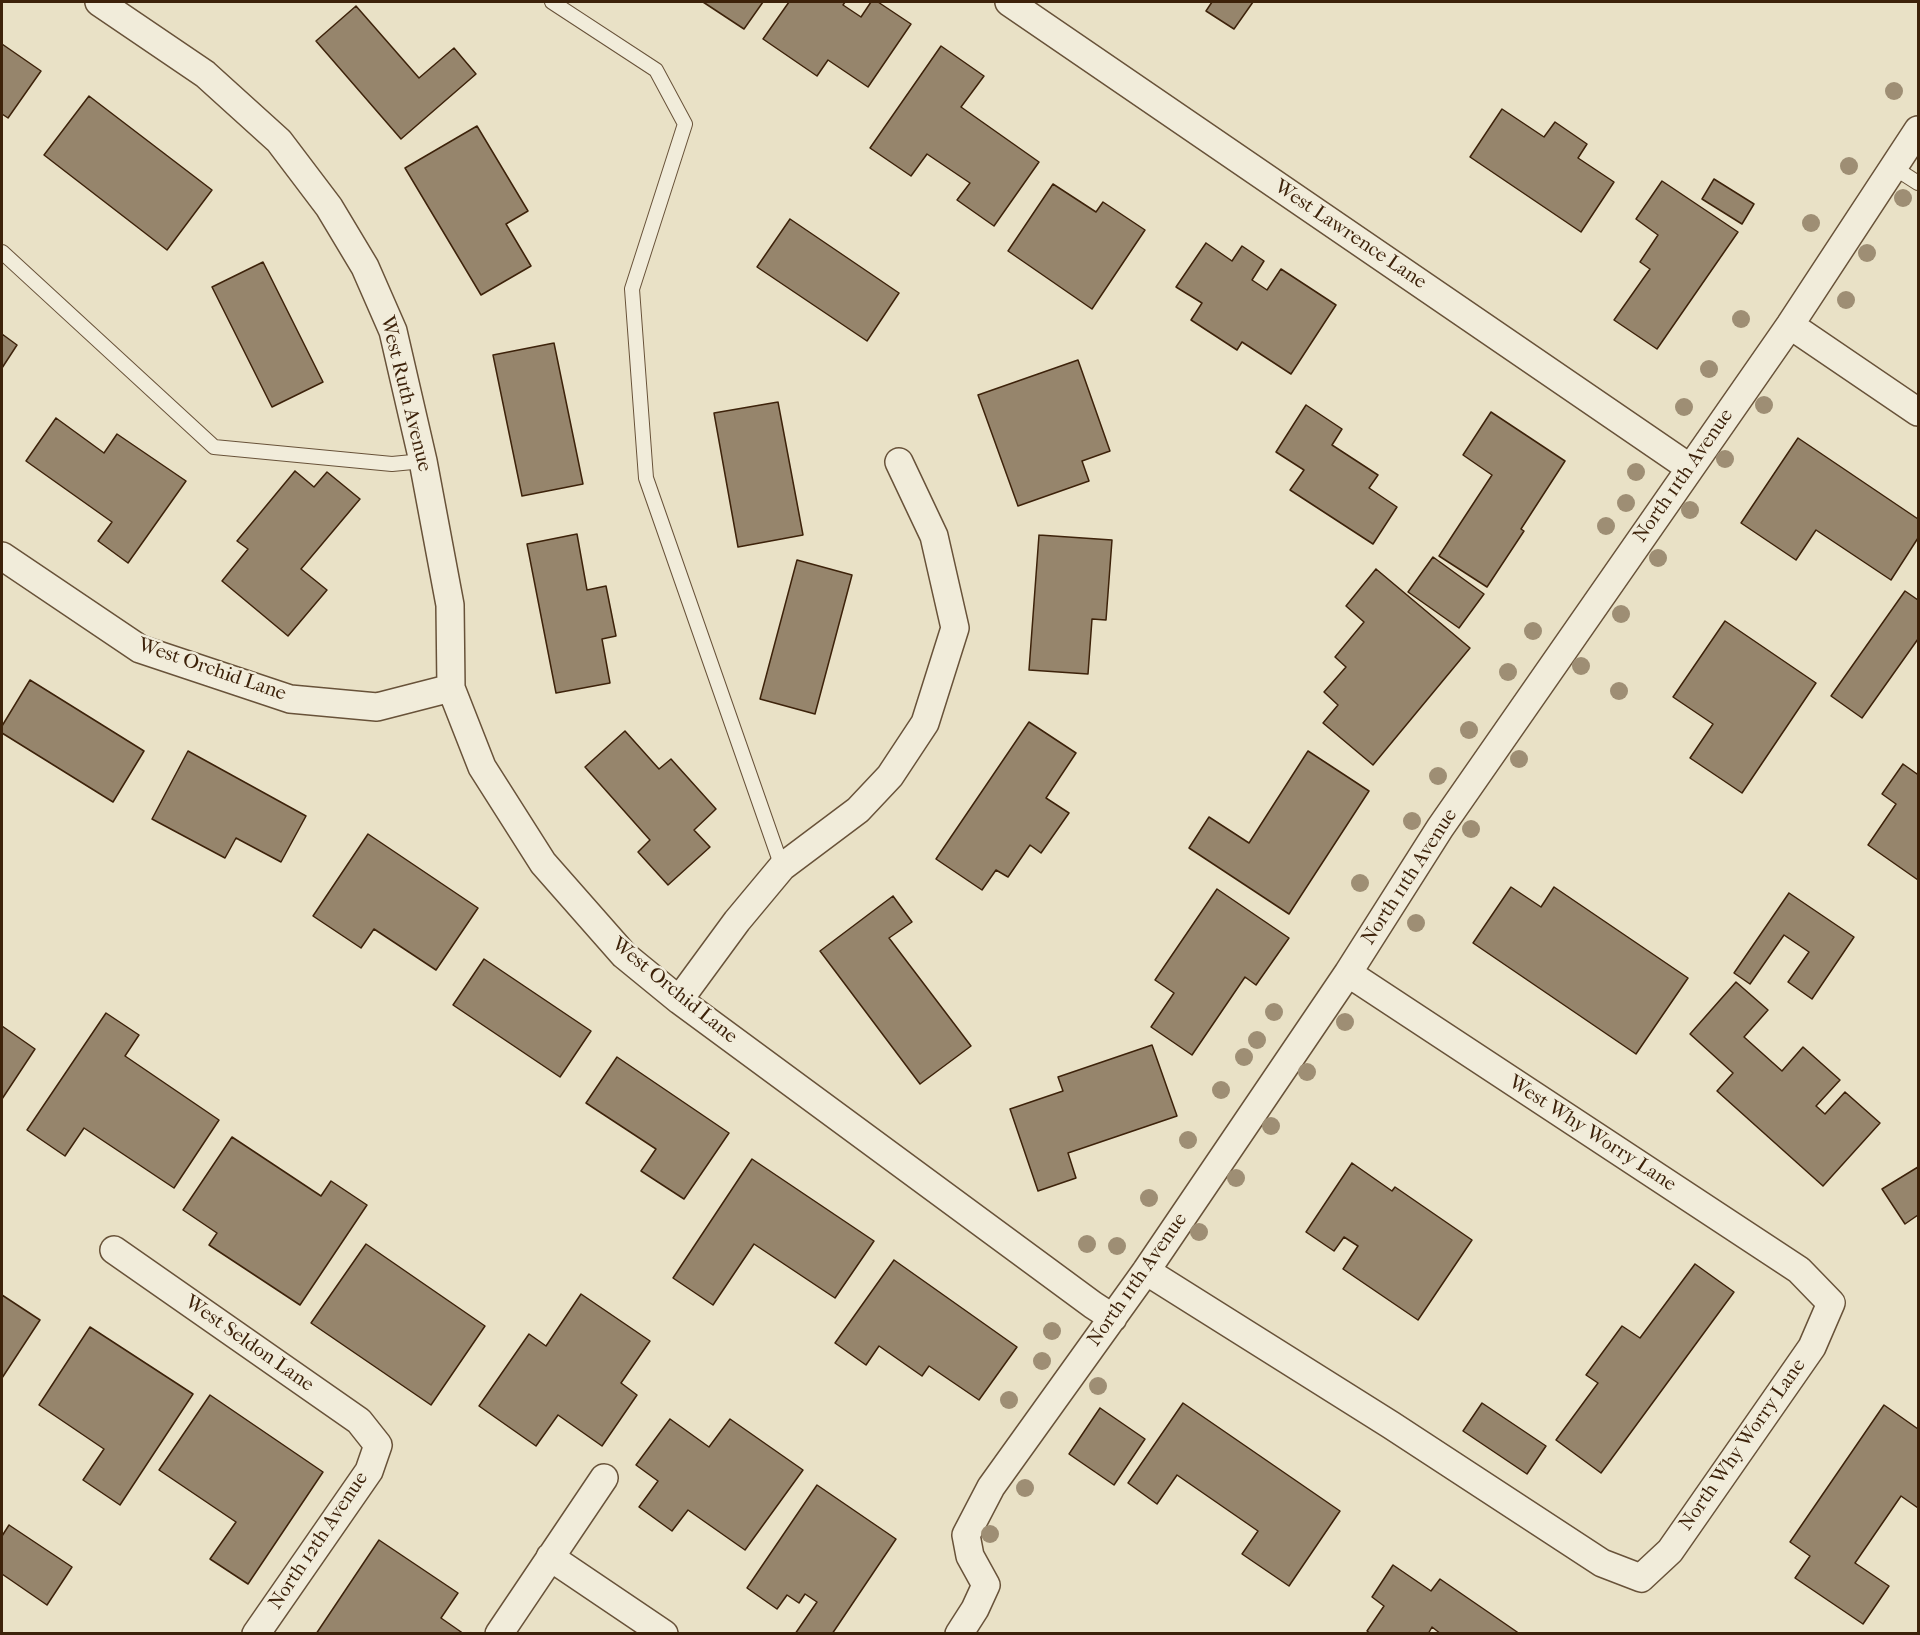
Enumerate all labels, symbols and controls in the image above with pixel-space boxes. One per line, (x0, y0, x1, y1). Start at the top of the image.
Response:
street label: West Lawrence Lane (1269, 175, 1431, 295)
street label: West Ruth Avenue (374, 314, 436, 474)
street label: North 11th Avenue (1629, 405, 1739, 547)
street label: West Orchid Lane (135, 633, 289, 707)
street label: North 11th Avenue (1357, 804, 1463, 950)
street label: West Orchid Lane (606, 933, 742, 1049)
street label: West Why Worry Lane (1504, 1071, 1680, 1197)
street label: North 11th Avenue (1083, 1209, 1193, 1351)
street label: West Seldon Lane (180, 1291, 318, 1397)
street label: North Why Worry Lane (1675, 1354, 1811, 1536)
street label: North 12th Avenue (264, 1468, 374, 1614)

